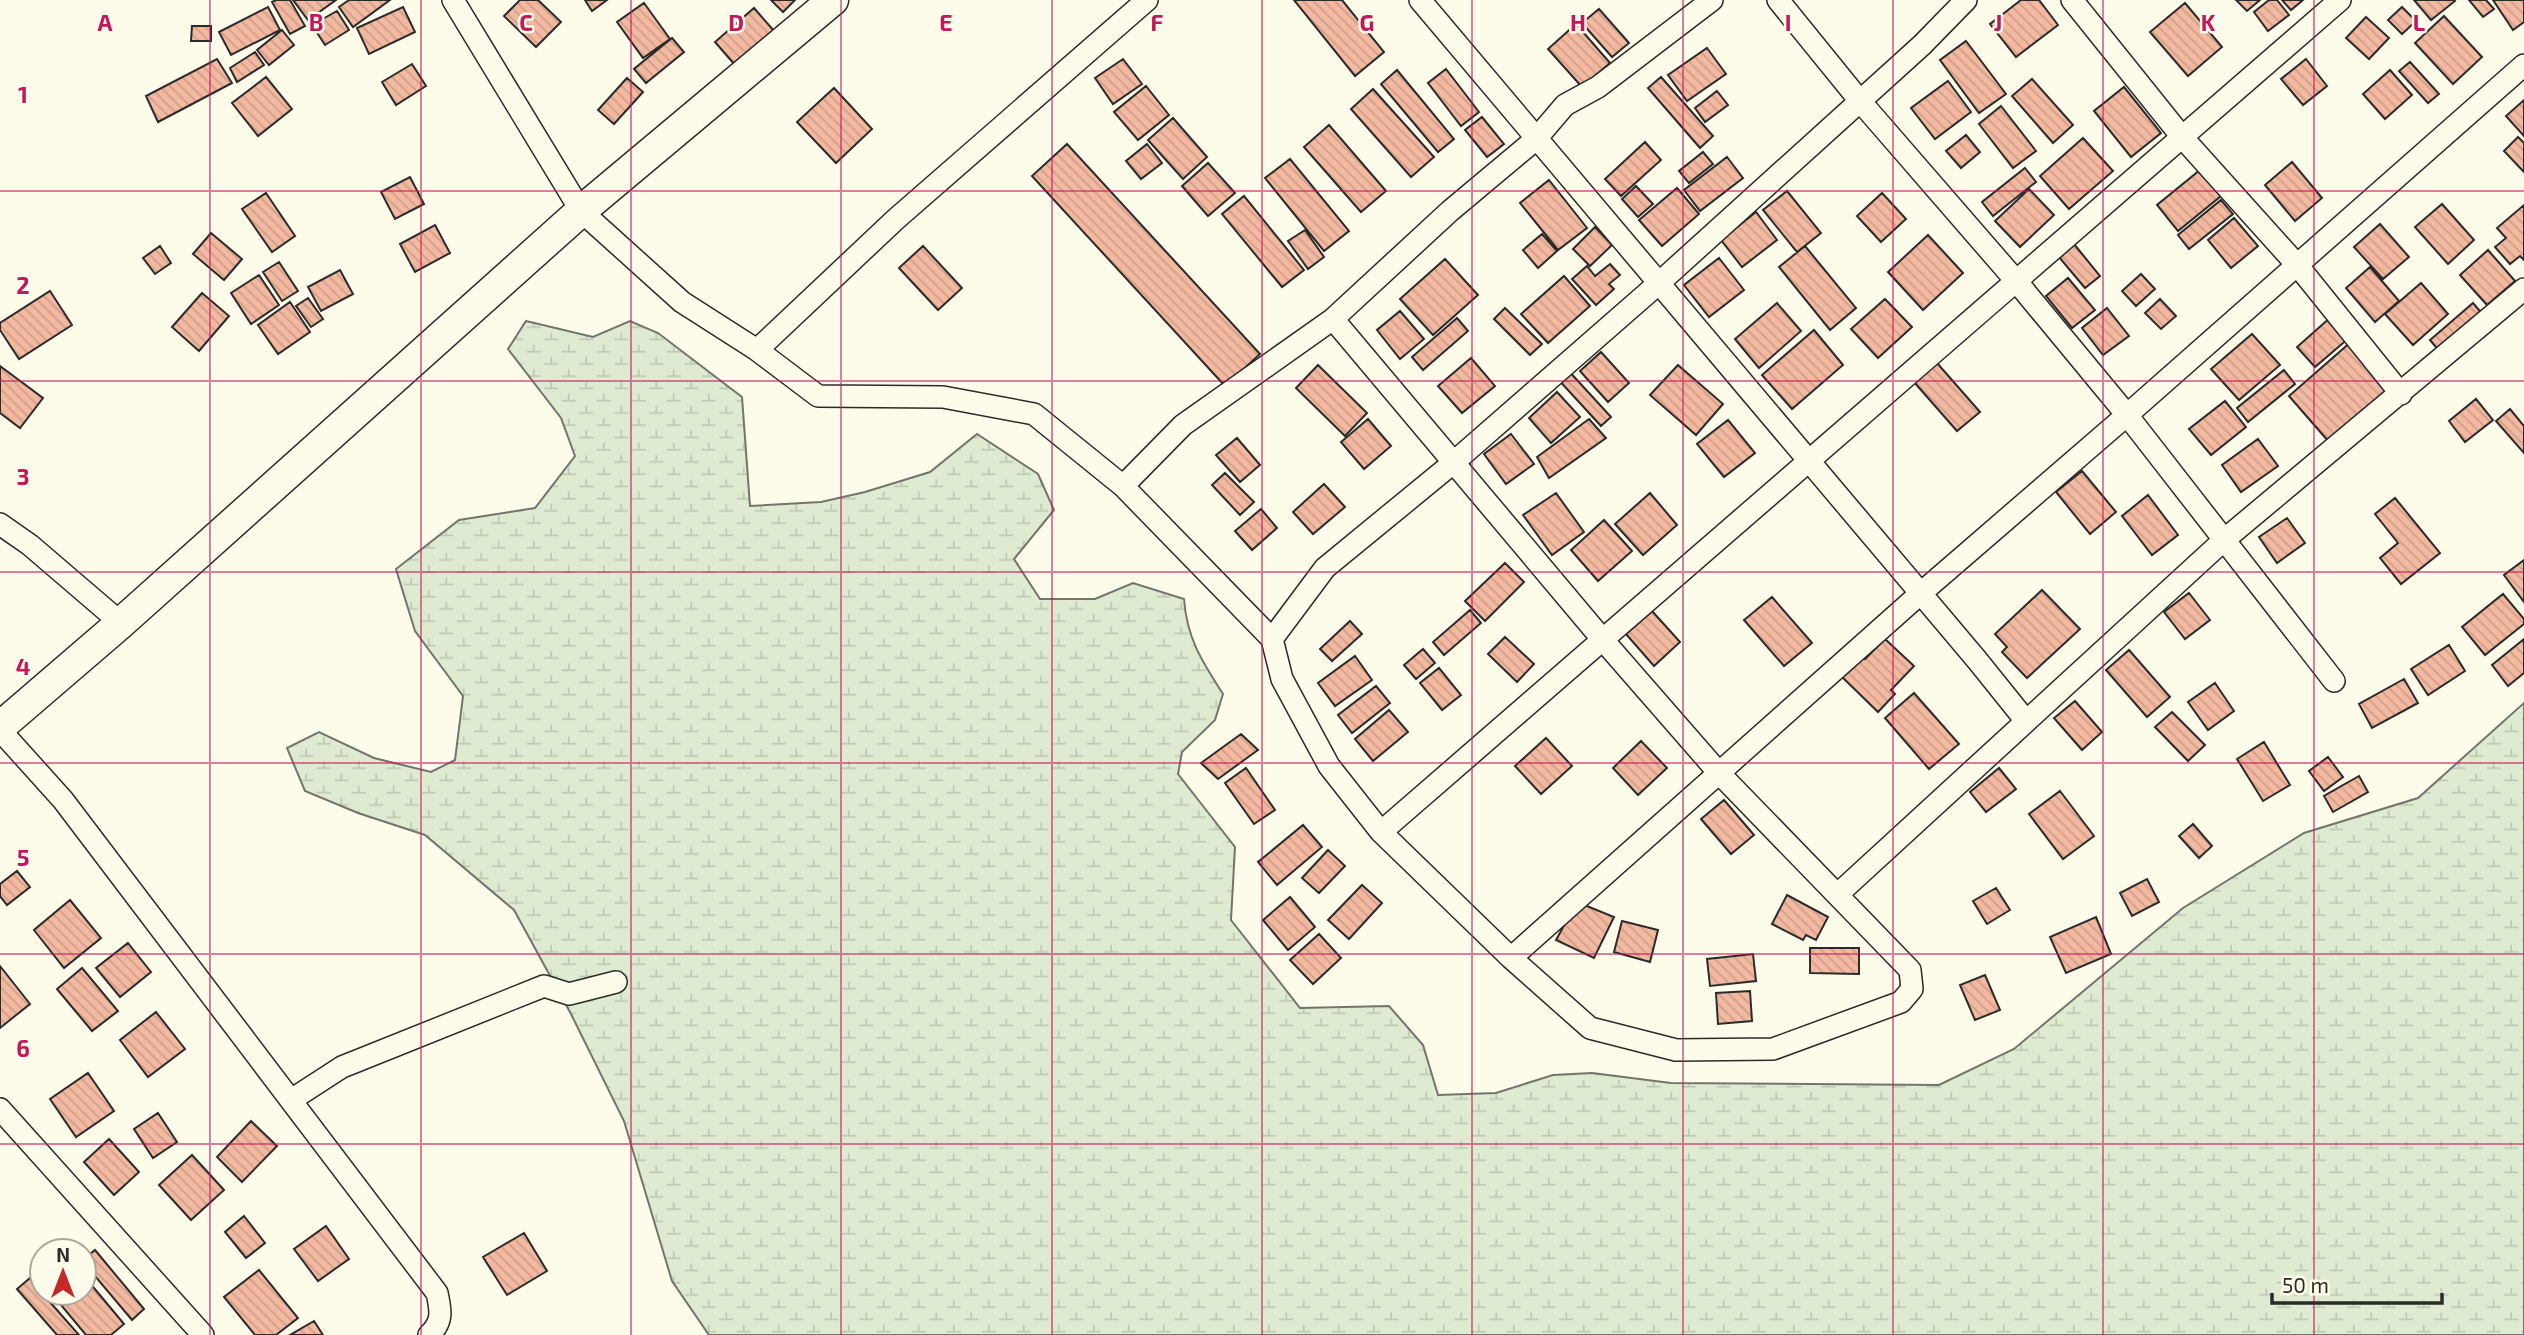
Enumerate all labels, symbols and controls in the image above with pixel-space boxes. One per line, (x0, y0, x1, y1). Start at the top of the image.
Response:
text: A (97, 8, 113, 36)
text: B (309, 8, 323, 36)
text: C (519, 8, 533, 36)
text: D (728, 8, 744, 36)
text: E (939, 8, 953, 36)
text: F (1151, 8, 1164, 36)
text: G (1360, 8, 1374, 36)
text: H (1570, 8, 1586, 36)
text: I (1785, 8, 1791, 36)
text: J (1994, 8, 2002, 36)
text: K (2201, 8, 2216, 36)
text: L (2413, 8, 2425, 36)
text: 1 (18, 80, 28, 108)
text: 2 (16, 271, 30, 299)
text: 3 (16, 462, 30, 490)
text: 4 (16, 652, 30, 680)
text: 5 (17, 843, 29, 871)
text: 6 (16, 1034, 30, 1062)
north arrow (28, 1237, 98, 1307)
text: N (56, 1243, 70, 1266)
scale bar (2272, 1262, 2442, 1306)
text: 50 m (2282, 1272, 2329, 1297)

